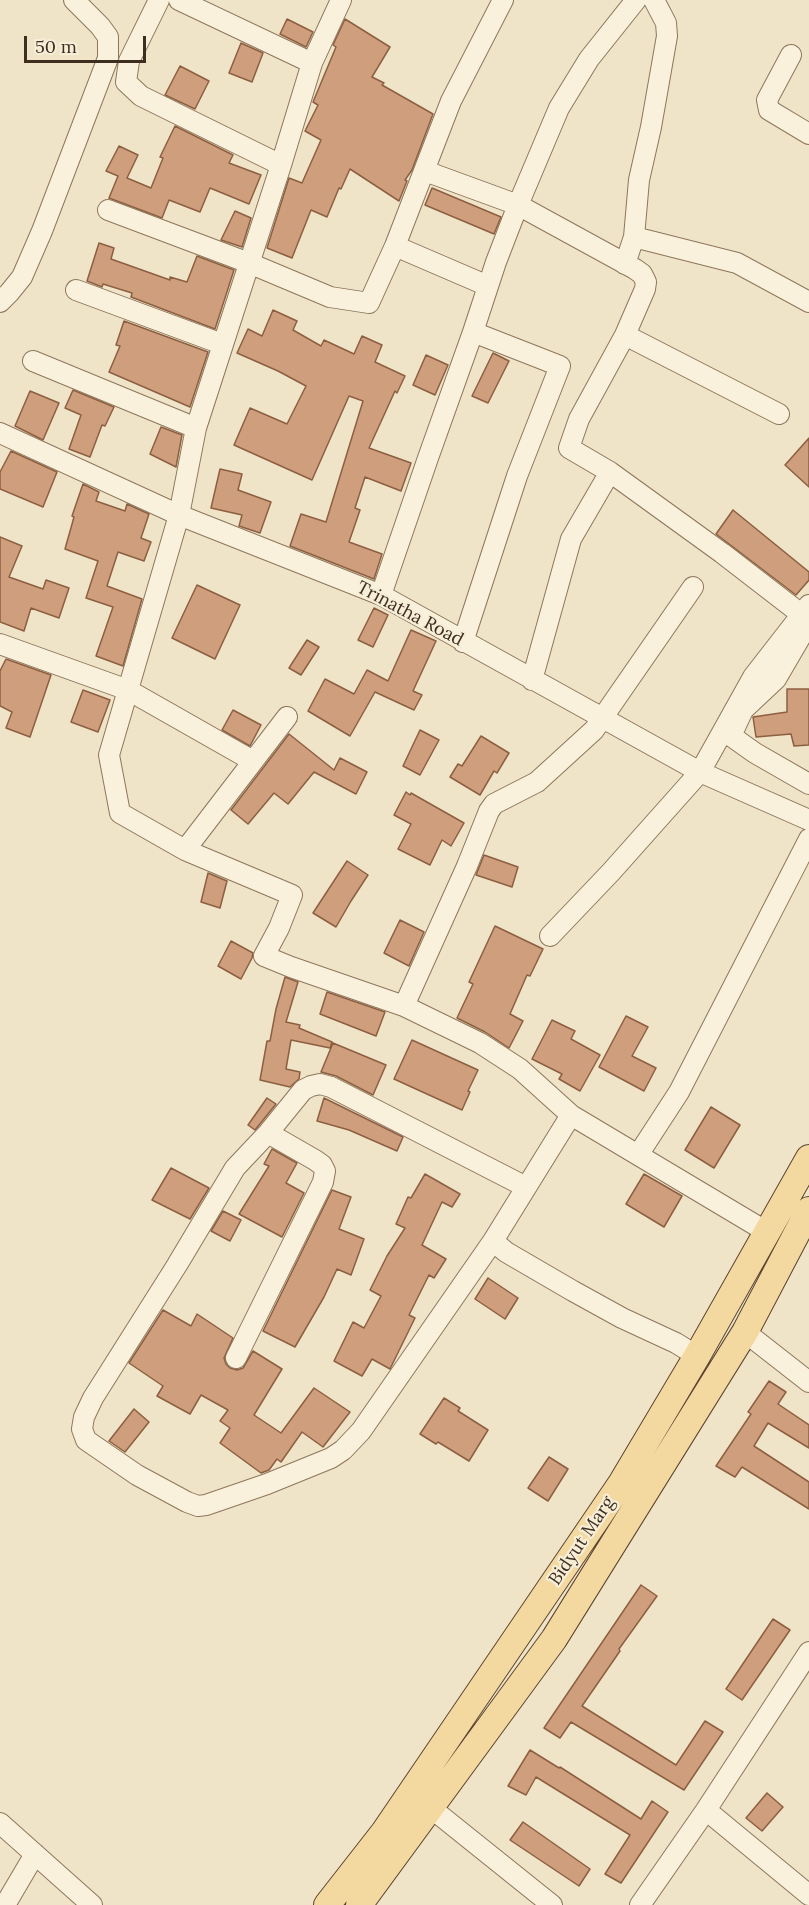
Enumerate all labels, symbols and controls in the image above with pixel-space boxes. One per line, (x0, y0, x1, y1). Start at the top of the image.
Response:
scale bar (27, 24, 148, 62)
text: 50 m (35, 35, 77, 58)
street label: Trinatha Road (353, 577, 467, 651)
street label: Bidyut Marg (544, 1493, 620, 1589)

